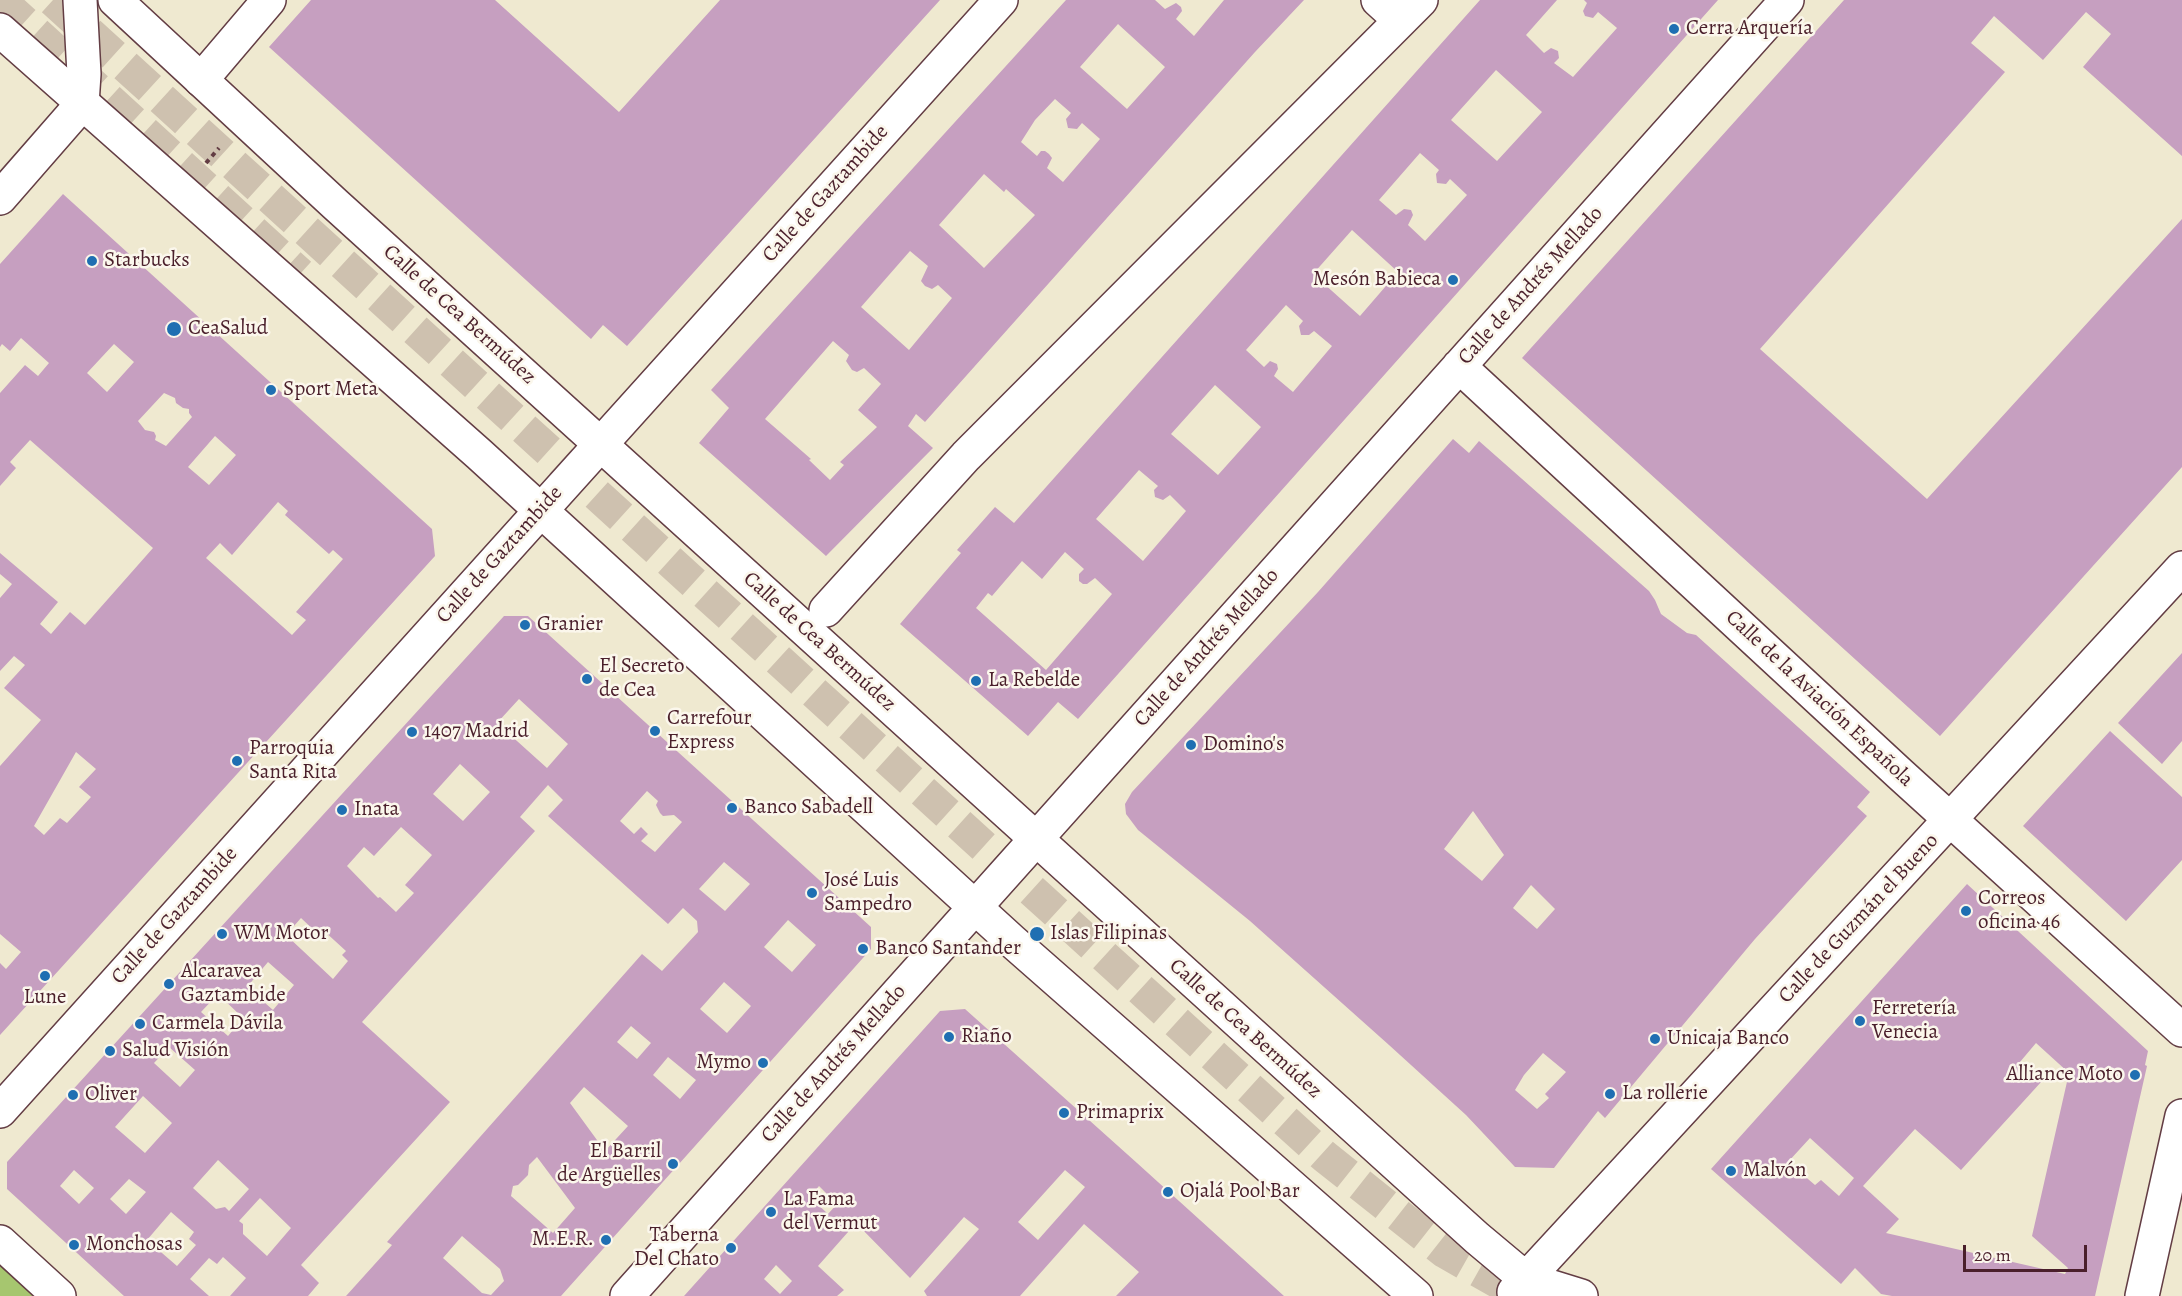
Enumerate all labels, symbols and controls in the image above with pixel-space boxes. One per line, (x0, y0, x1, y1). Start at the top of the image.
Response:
place label: Cerra Arquería (1686, 16, 1813, 42)
marker: Cerra Arquería (1667, 22, 1681, 36)
street label: Calle de Gaztambide (758, 120, 894, 268)
street label: Calle de Andrés Mellado (1453, 202, 1609, 370)
street label: Calle de Cea Bermúdez (378, 240, 540, 390)
place label: Starbucks (104, 248, 190, 274)
marker: Starbucks (85, 254, 99, 268)
place label: Mesón Babieca (1313, 267, 1441, 293)
marker: Mesón Babieca (1446, 273, 1460, 287)
place label: CeaSalud (188, 316, 268, 342)
marker: CeaSalud (165, 320, 183, 338)
place label: Sport Meta (283, 377, 378, 403)
marker: Sport Meta (264, 383, 278, 397)
street label: Calle de Gaztambide (432, 481, 568, 629)
street label: Calle de Andrés Mellado (1129, 564, 1285, 732)
street label: Calle de Cea Bermúdez (738, 567, 900, 717)
street label: Calle de la Aviación Española (1720, 605, 1918, 793)
place label: Granier (537, 612, 603, 638)
marker: Granier (518, 618, 532, 632)
place label: El Secreto de Cea (599, 654, 684, 704)
place label: La Rebelde (988, 668, 1080, 694)
marker: El Secreto de Cea (580, 672, 594, 686)
marker: La Rebelde (969, 674, 983, 688)
place label: Carrefour Express (667, 706, 752, 756)
place label: 1407 Madrid (424, 719, 529, 745)
marker: Carrefour Express (648, 724, 662, 738)
marker: 1407 Madrid (405, 725, 419, 739)
place label: Domino's (1203, 732, 1284, 758)
place label: Parroquia Santa Rita (249, 736, 337, 786)
marker: Domino's (1184, 738, 1198, 752)
marker: Parroquia Santa Rita (230, 754, 244, 768)
place label: Banco Sabadell (744, 795, 873, 821)
place label: Inata (354, 797, 399, 823)
marker: Banco Sabadell (725, 801, 739, 815)
marker: Inata (335, 803, 349, 817)
street label: Calle de Guzmán el Bueno (1774, 829, 1944, 1009)
street label: Calle de Gaztambide (107, 842, 243, 990)
place label: José Luis Sampedro (824, 868, 912, 918)
marker: José Luis Sampedro (805, 886, 819, 900)
place label: Correos oficina 46 (1978, 886, 2060, 936)
marker: Correos oficina 46 (1959, 904, 1973, 918)
place label: WM Motor (234, 921, 329, 947)
place label: Islas Filipinas (1050, 921, 1167, 947)
marker: Islas Filipinas (1028, 925, 1046, 943)
marker: WM Motor (215, 927, 229, 941)
place label: Banco Santander (875, 936, 1021, 962)
marker: Banco Santander (856, 942, 870, 956)
street label: Calle de Cea Bermúdez (1164, 954, 1326, 1104)
place label: Alcaravea Gaztambide (181, 959, 286, 1009)
marker: Lune (38, 969, 52, 983)
marker: Alcaravea Gaztambide (162, 977, 176, 991)
street label: Calle de Andrés Mellado (756, 980, 912, 1148)
place label: Lune (24, 985, 66, 1011)
place label: Ferretería Venecia (1872, 996, 1957, 1046)
place label: Carmela Dávila (152, 1011, 283, 1037)
marker: Ferretería Venecia (1853, 1014, 1867, 1028)
marker: Carmela Dávila (133, 1017, 147, 1031)
place label: Riaño (961, 1024, 1012, 1050)
place label: Unicaja Banco (1667, 1026, 1789, 1052)
marker: Riaño (942, 1030, 956, 1044)
marker: Unicaja Banco (1648, 1032, 1662, 1046)
place label: Salud Visión (122, 1038, 229, 1064)
marker: Salud Visión (103, 1044, 117, 1058)
place label: Mymo (696, 1050, 751, 1076)
marker: Mymo (756, 1056, 770, 1070)
place label: Alliance Moto (2006, 1062, 2123, 1088)
marker: Alliance Moto (2128, 1068, 2142, 1082)
place label: La rollerie (1622, 1081, 1708, 1107)
place label: Oliver (85, 1082, 137, 1108)
marker: La rollerie (1603, 1087, 1617, 1101)
marker: Oliver (66, 1088, 80, 1102)
place label: Primaprix (1076, 1100, 1164, 1126)
marker: Primaprix (1057, 1106, 1071, 1120)
place label: El Barril de Argüelles (557, 1139, 661, 1189)
marker: El Barril de Argüelles (666, 1157, 680, 1171)
place label: Malvón (1743, 1158, 1806, 1184)
marker: Malvón (1724, 1164, 1738, 1178)
place label: Ojalá Pool Bar (1180, 1179, 1300, 1205)
marker: Ojalá Pool Bar (1161, 1185, 1175, 1199)
place label: La Fama del Vermut (783, 1187, 877, 1237)
marker: La Fama del Vermut (764, 1205, 778, 1219)
place label: Taberna Del Chato (634, 1223, 719, 1273)
place label: M.E.R. (532, 1227, 594, 1253)
place label: Monchosas (86, 1232, 183, 1258)
marker: M.E.R. (599, 1233, 613, 1247)
scale bar (1966, 1233, 2090, 1271)
marker: Monchosas (67, 1238, 81, 1252)
marker: Taberna Del Chato (724, 1241, 738, 1255)
text: 20 m (1974, 1243, 2011, 1267)

